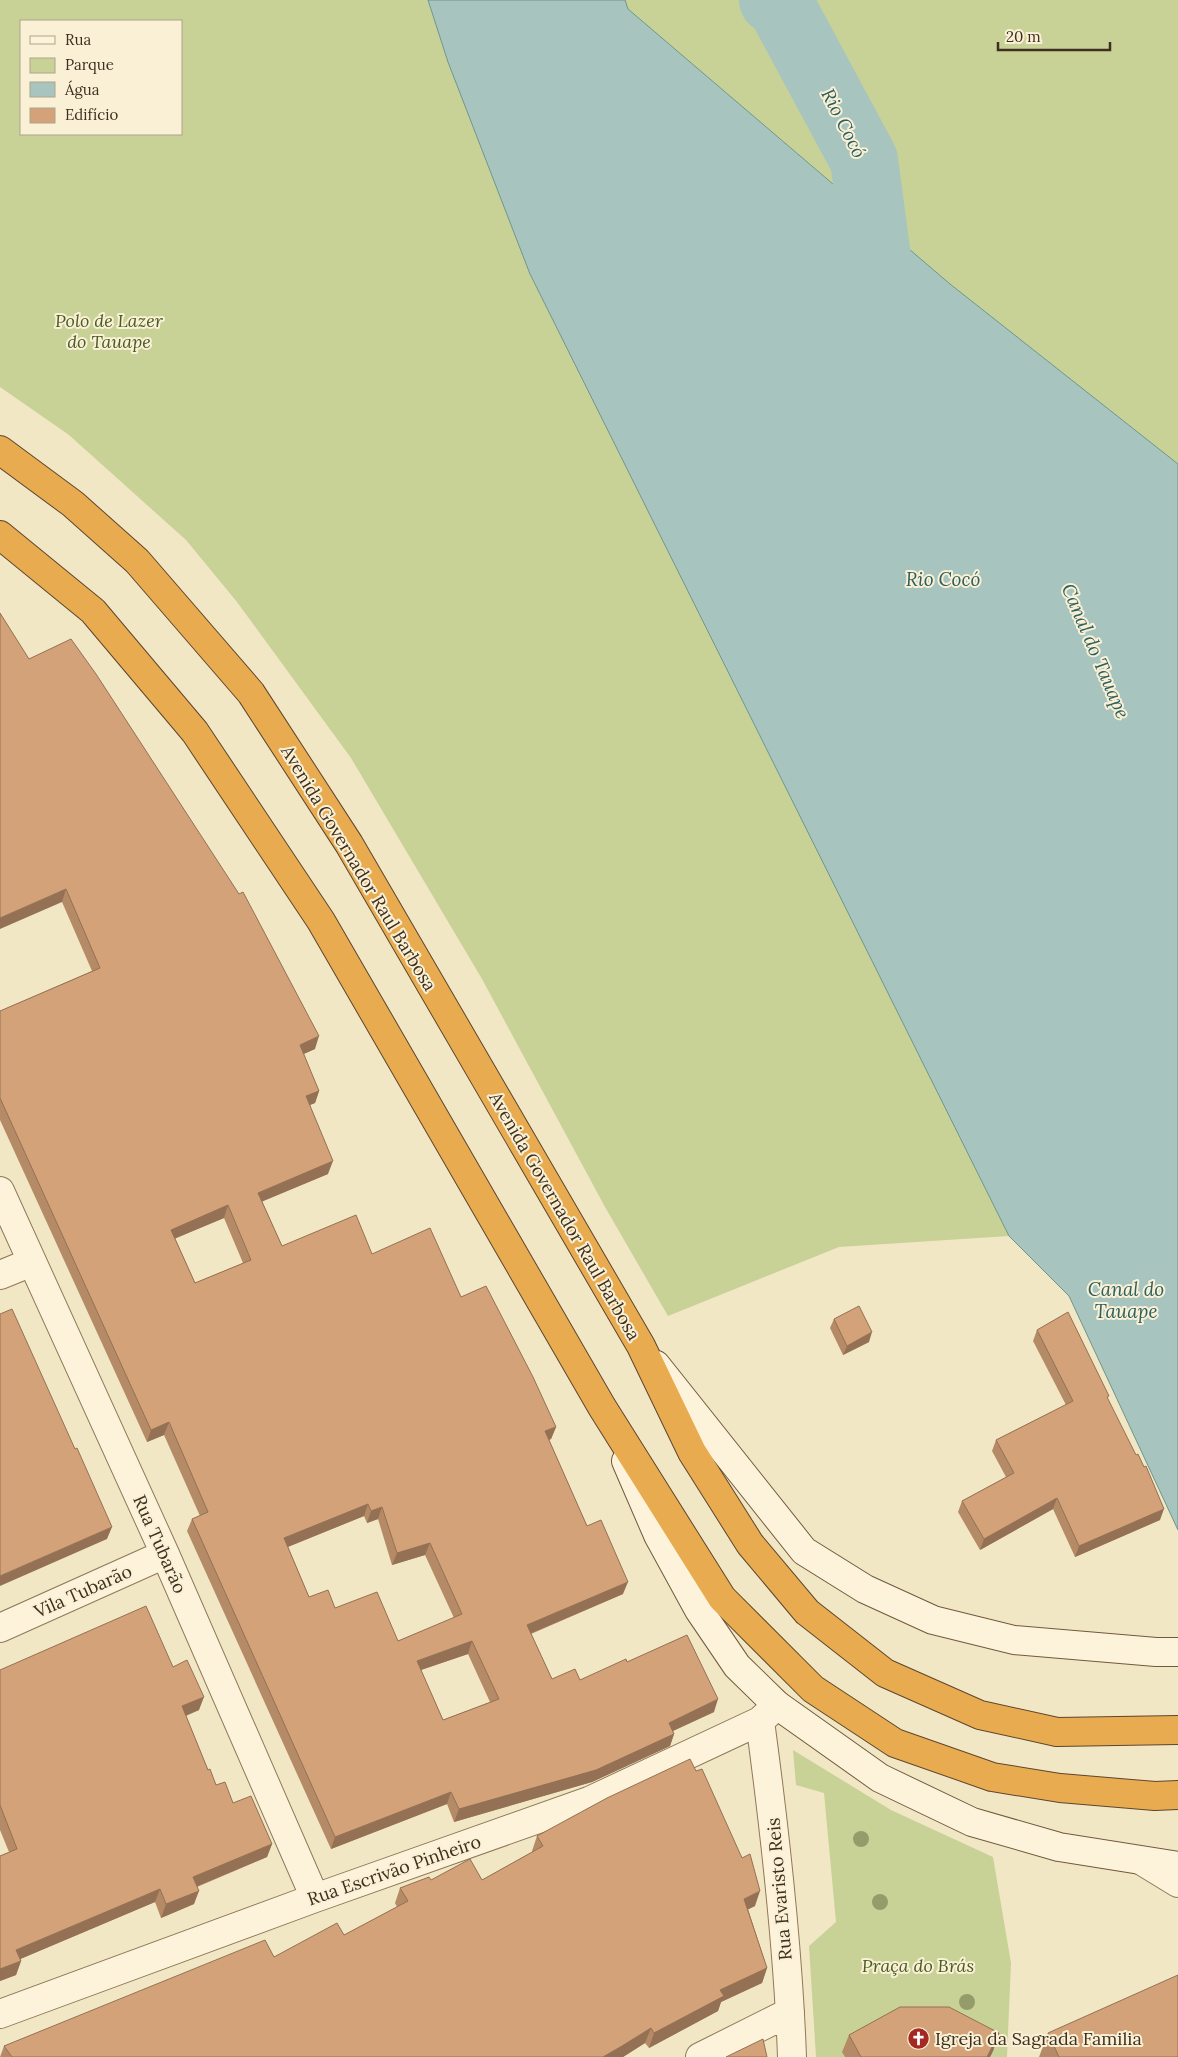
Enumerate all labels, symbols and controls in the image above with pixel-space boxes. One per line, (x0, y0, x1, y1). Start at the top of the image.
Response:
legend (20, 20, 182, 135)
scale bar (998, 20, 1110, 52)
text: 20 m (1006, 27, 1041, 46)
text: Rua (65, 30, 91, 49)
text: Parque (65, 55, 114, 74)
text: Água (64, 80, 100, 99)
water label: Rio Cocó (816, 84, 872, 162)
text: Edifício (65, 105, 118, 124)
park label: Polo de Lazer do Tauape (55, 309, 164, 353)
water label: Rio Cocó (906, 567, 980, 591)
water label: Canal do Tauape (1057, 580, 1135, 722)
street label: Avenida Governador Raul Barbosa (276, 740, 442, 995)
street label: Avenida Governador Raul Barbosa (484, 1087, 646, 1344)
water label: Canal do Tauape (1088, 1277, 1164, 1323)
street label: Rua Tubarão (128, 1491, 192, 1597)
street label: Vila Tubarão (30, 1559, 136, 1623)
street label: Rua Evaristo Reis (761, 1817, 797, 1961)
street label: Rua Escrivão Pinheiro (304, 1829, 484, 1911)
park label: Praça do Brás (862, 1954, 974, 1977)
church icon: Igreja da Sagrada Familia (907, 2026, 931, 2050)
place label: Igreja da Sagrada Familia (935, 2027, 1142, 2050)

